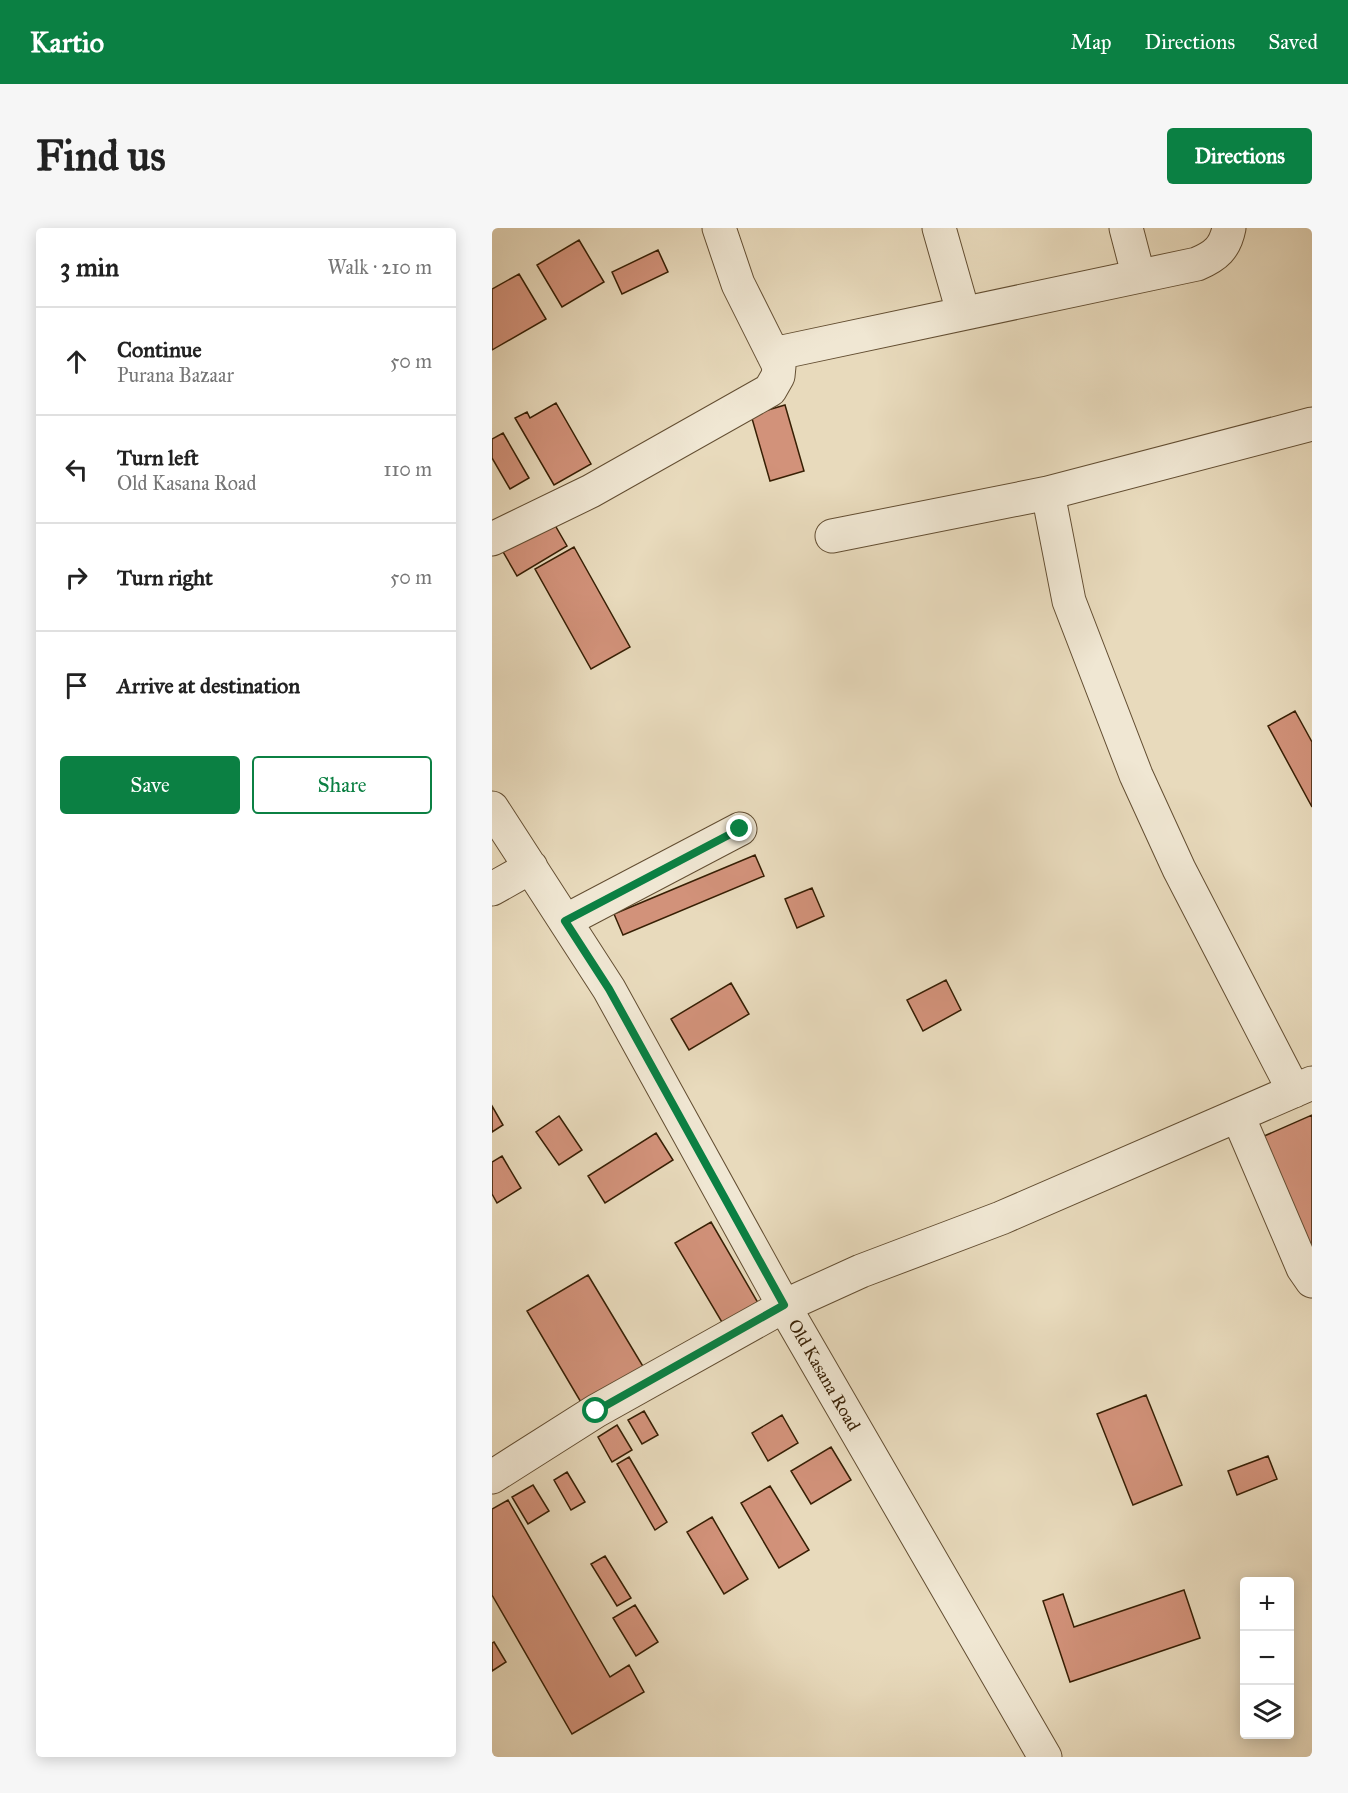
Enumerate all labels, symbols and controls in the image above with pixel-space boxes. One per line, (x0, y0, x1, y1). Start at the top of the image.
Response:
text: Kartio (30, 25, 104, 60)
text: Map (1071, 29, 1112, 55)
text: Directions (1145, 29, 1235, 55)
text: Saved (1268, 29, 1318, 55)
button: Directions (1167, 128, 1312, 184)
text: Find us (36, 130, 166, 182)
text: 3 min (60, 251, 119, 283)
text: Walk · 210 m (327, 255, 432, 279)
text: Continue (117, 336, 202, 363)
icon: ahead (60, 345, 93, 378)
text: 50 m (390, 349, 432, 373)
text: Purana Bazaar (117, 363, 234, 387)
text: Turn left (117, 444, 199, 471)
icon: left (60, 453, 93, 486)
text: 110 m (384, 457, 432, 481)
text: Old Kasana Road (117, 471, 257, 495)
icon: right (60, 561, 93, 594)
text: Turn right (117, 564, 213, 591)
text: 50 m (390, 565, 432, 589)
icon: arrive (60, 669, 93, 702)
text: Arrive at destination (117, 672, 300, 699)
button: Save (60, 756, 240, 814)
button: Share (252, 756, 432, 814)
route end (726, 815, 752, 841)
street label: Old Kasana Road (783, 1315, 865, 1435)
route start (582, 1397, 608, 1423)
map controls (1240, 1577, 1294, 1739)
button: + (1240, 1577, 1294, 1631)
button: − (1240, 1631, 1294, 1685)
button: layers (1240, 1685, 1294, 1739)

